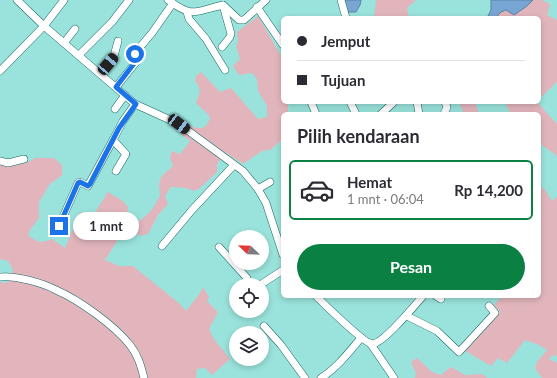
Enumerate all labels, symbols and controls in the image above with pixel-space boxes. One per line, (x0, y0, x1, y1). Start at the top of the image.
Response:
text: Jemput (321, 32, 370, 50)
route start (126, 45, 144, 63)
car (96, 51, 120, 77)
text: Tujuan (321, 71, 365, 89)
car (166, 112, 192, 136)
text: Pilih kendaraan (297, 125, 420, 147)
icon: car (299, 172, 335, 208)
text: Hemat (347, 173, 392, 191)
text: Rp 14,200 (454, 181, 523, 199)
text: 1 mnt · 06:04 (347, 191, 424, 207)
callout: 1 mnt (73, 212, 139, 240)
route end (50, 217, 68, 235)
text: 1 mnt (89, 218, 123, 234)
north arrow (229, 230, 269, 270)
map controls (229, 230, 269, 366)
button: Pesan (297, 244, 525, 290)
button: locate (229, 278, 269, 318)
button: layers (229, 326, 269, 366)

